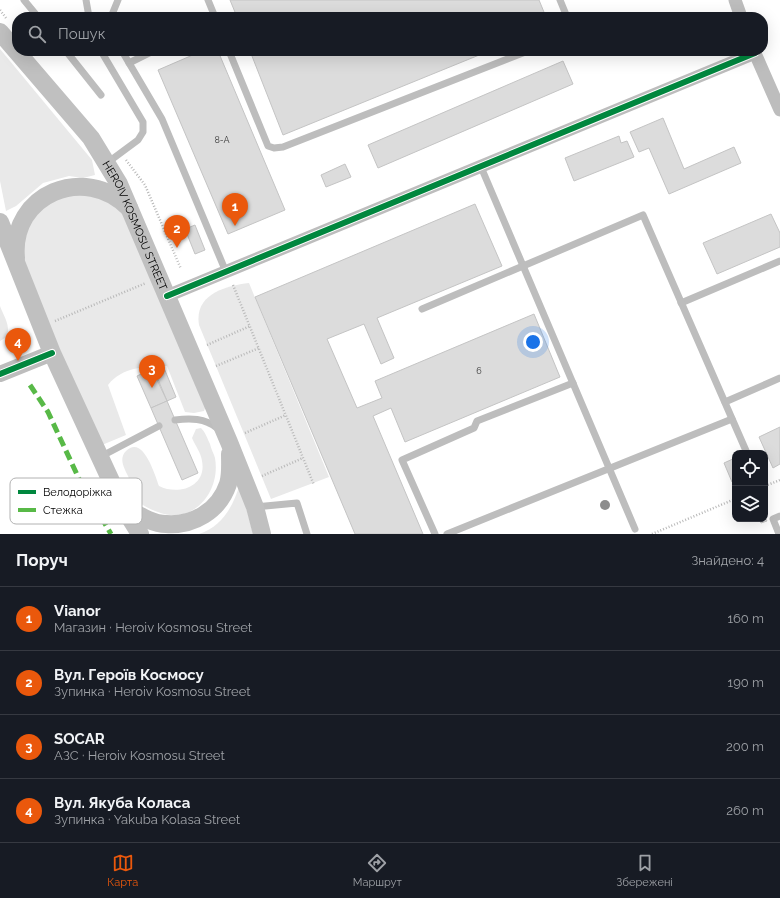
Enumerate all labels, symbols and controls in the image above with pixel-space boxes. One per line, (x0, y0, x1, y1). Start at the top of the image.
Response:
search box (12, 12, 768, 56)
icon: search (26, 23, 48, 45)
text: Пошук (58, 25, 106, 43)
house number: 8-А (214, 135, 230, 145)
street label: HEROIV KOSMOSU STREET (99, 159, 170, 293)
pin: 1 (222, 193, 248, 226)
pin: 2 (164, 215, 190, 248)
pin: 4 (5, 328, 31, 361)
your location (523, 332, 543, 352)
pin: 3 (139, 355, 165, 388)
house number: 6 (476, 366, 482, 376)
map controls (732, 450, 768, 522)
button: locate (732, 450, 768, 486)
legend (10, 478, 142, 524)
text: Велодоріжка (43, 486, 112, 499)
button: layers (732, 486, 768, 522)
text: Стежка (43, 504, 83, 517)
text: Поруч (16, 550, 68, 570)
text: Знайдено: 4 (691, 553, 764, 568)
text: Vianor (54, 602, 101, 620)
text: 1 (26, 611, 32, 626)
text: 160 m (727, 611, 764, 626)
text: Магазин · Heroiv Kosmosu Street (54, 620, 252, 635)
text: Вул. Героїв Космосу (54, 666, 204, 684)
text: 2 (25, 675, 33, 690)
text: 190 m (728, 675, 764, 690)
text: Зупинка · Heroiv Kosmosu Street (54, 684, 251, 699)
text: SOCAR (54, 730, 105, 748)
text: 3 (25, 739, 33, 754)
text: 200 m (726, 739, 764, 754)
text: АЗС · Heroiv Kosmosu Street (54, 748, 225, 763)
text: Вул. Якуба Коласа (54, 794, 190, 812)
text: 4 (25, 803, 33, 818)
text: 260 m (726, 803, 764, 818)
text: Зупинка · Yakuba Kolasa Street (54, 812, 240, 827)
tab: Карта (107, 852, 138, 889)
tab: Маршрут (353, 852, 402, 889)
tab: Збережені (616, 852, 673, 889)

